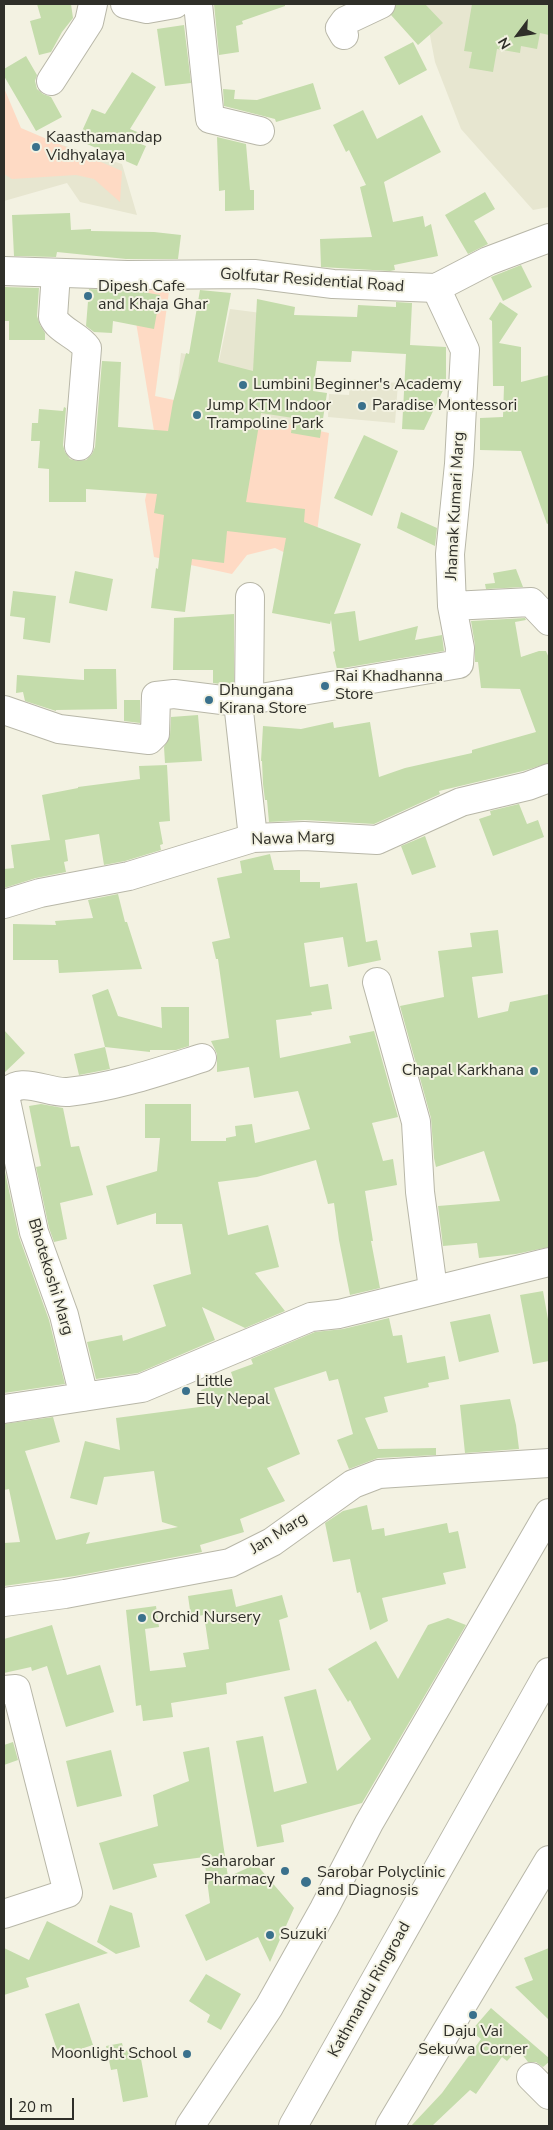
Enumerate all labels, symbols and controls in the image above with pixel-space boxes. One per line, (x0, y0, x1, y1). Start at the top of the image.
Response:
north arrow (493, 10, 543, 60)
text: N (494, 34, 516, 52)
place label: Kaasthamandap Vidhyalaya (46, 128, 162, 166)
marker: Kaasthamandap Vidhyalaya (30, 141, 42, 153)
street label: Golfutar Residential Road (219, 265, 405, 297)
place label: Dipesh Cafe and Khaja Ghar (98, 277, 208, 315)
marker: Dipesh Cafe and Khaja Ghar (82, 290, 94, 302)
place label: Lumbini Beginner's Academy (253, 375, 461, 395)
marker: Lumbini Beginner's Academy (237, 379, 249, 391)
place label: Jump KTM Indoor Trampoline Park (207, 396, 331, 434)
place label: Paradise Montessori (372, 396, 517, 416)
marker: Paradise Montessori (356, 400, 368, 412)
marker: Jump KTM Indoor Trampoline Park (191, 409, 203, 421)
street label: Jhamak Kumari Marg (443, 431, 469, 581)
place label: Rai Khadhanna Store (335, 667, 443, 705)
marker: Rai Khadhanna Store (319, 680, 331, 692)
place label: Dhungana Kirana Store (219, 681, 307, 719)
marker: Dhungana Kirana Store (203, 694, 215, 706)
street label: Nawa Marg (251, 828, 335, 850)
place label: Chapal Karkhana (402, 1061, 524, 1081)
marker: Chapal Karkhana (528, 1065, 540, 1077)
street label: Bhotekoshi Marg (23, 1216, 77, 1338)
place label: Little Elly Nepal (196, 1372, 270, 1410)
marker: Little Elly Nepal (180, 1385, 192, 1397)
street label: Jan Marg (247, 1509, 311, 1559)
place label: Orchid Nursery (152, 1608, 261, 1628)
marker: Orchid Nursery (136, 1612, 148, 1624)
place label: Saharobar Pharmacy (201, 1852, 275, 1890)
place label: Sarobar Polyclinic and Diagnosis (317, 1863, 445, 1901)
marker: Saharobar Pharmacy (279, 1865, 291, 1877)
marker: Sarobar Polyclinic and Diagnosis (299, 1875, 313, 1889)
street label: Kathmandu Ringroad (325, 1919, 415, 2061)
place label: Suzuki (280, 1925, 327, 1945)
marker: Suzuki (264, 1929, 276, 1941)
marker: Daju Vai Sekuwa Corner (467, 2009, 479, 2021)
place label: Daju Vai Sekuwa Corner (418, 2022, 528, 2060)
place label: Moonlight School (51, 2044, 177, 2064)
marker: Moonlight School (181, 2048, 193, 2060)
scale bar (12, 2088, 76, 2120)
text: 20 m (18, 2097, 53, 2117)

